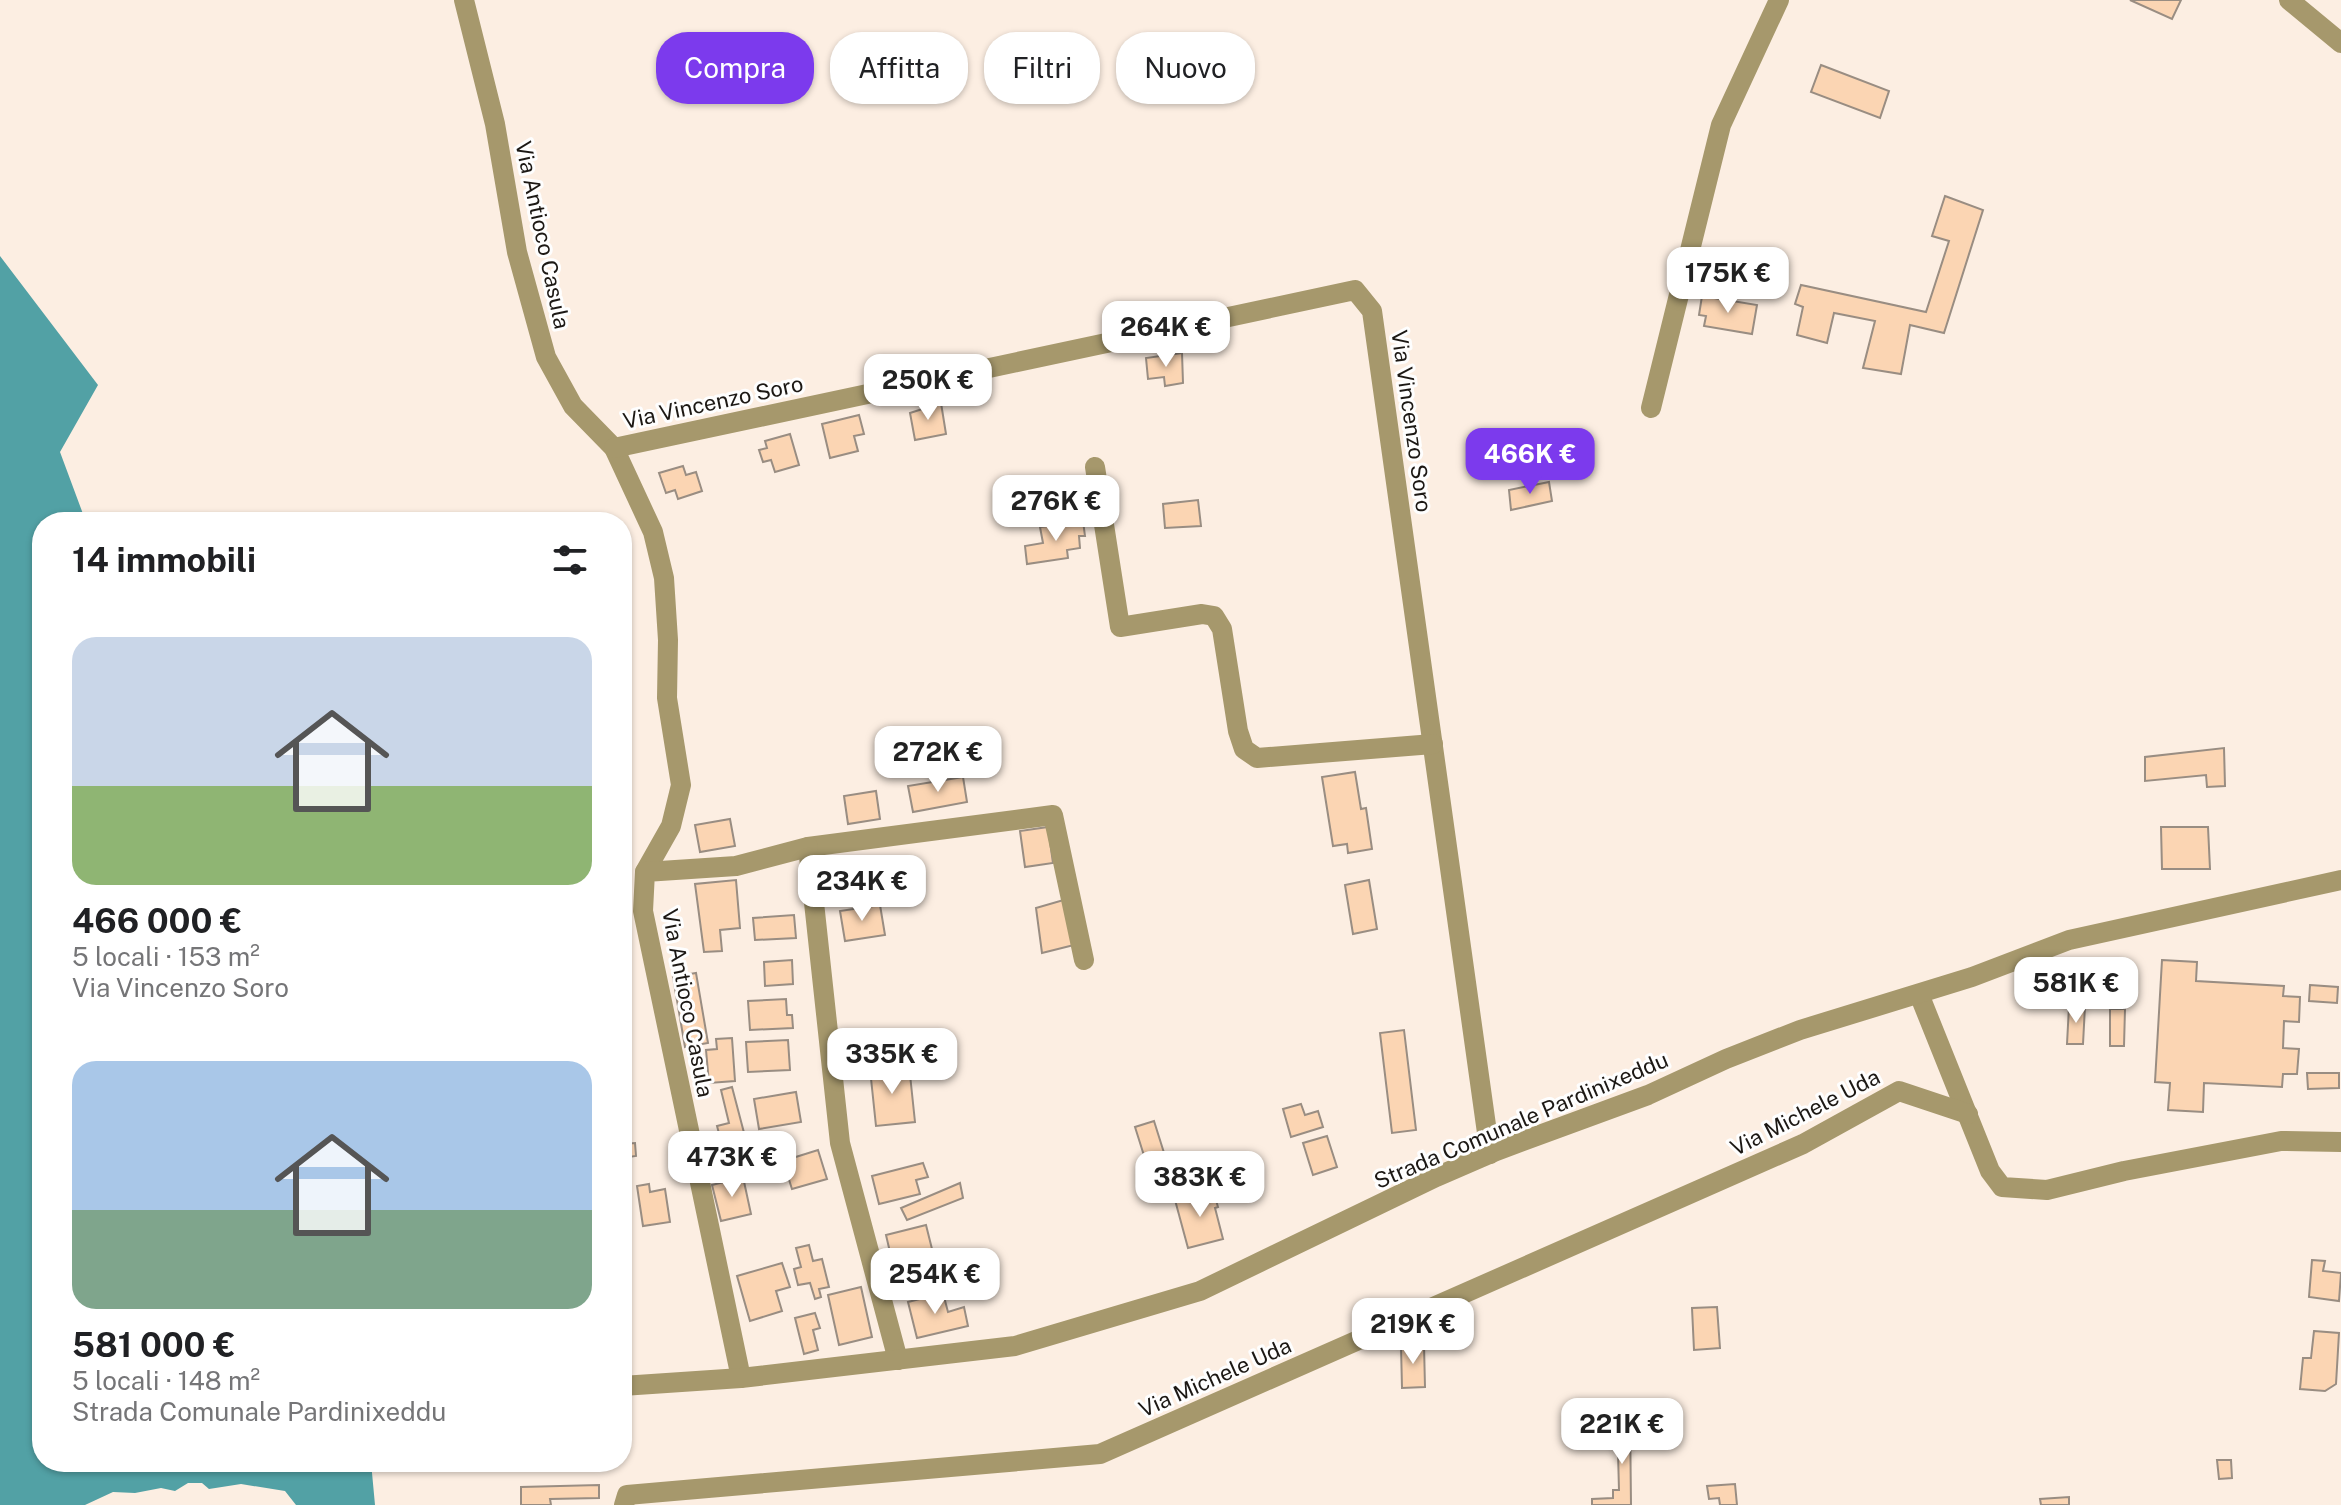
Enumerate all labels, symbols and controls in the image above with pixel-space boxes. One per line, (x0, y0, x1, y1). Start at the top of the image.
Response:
chip: Compra (656, 32, 814, 104)
chip: Affitta (830, 32, 968, 104)
chip: Filtri (984, 32, 1100, 104)
chip: Nuovo (1116, 32, 1255, 104)
street label: Via Antioco Casula (510, 139, 576, 331)
pin: 175K € (1663, 247, 1793, 315)
text: 175K € (1685, 257, 1771, 288)
pin: 264K € (1101, 301, 1231, 369)
text: 264K € (1120, 311, 1212, 342)
street label: Via Vincenzo Soro (1386, 328, 1438, 514)
pin: 250K € (863, 354, 993, 422)
text: 250K € (882, 364, 974, 395)
street label: Via Vincenzo Soro (621, 370, 805, 434)
pin: 466K € (1465, 428, 1595, 496)
text: 466K € (1484, 438, 1576, 469)
pin: 276K € (991, 475, 1121, 543)
text: 276K € (1010, 485, 1102, 516)
icon: filters (548, 538, 592, 582)
text: 14 immobili (72, 540, 256, 580)
icon: home (260, 689, 404, 833)
pin: 272K € (873, 726, 1003, 794)
text: 272K € (893, 736, 983, 767)
pin: 234K € (797, 855, 927, 923)
text: 234K € (816, 865, 908, 896)
text: 466 000 € (72, 901, 242, 941)
street label: Via Antioco Casula (657, 907, 719, 1099)
text: 5 locali · 153 m² (72, 941, 260, 972)
pin: 581K € (2011, 957, 2141, 1025)
text: 581K € (2032, 967, 2120, 998)
text: Via Vincenzo Soro (72, 972, 289, 1003)
pin: 335K € (827, 1028, 957, 1096)
text: 335K € (845, 1038, 939, 1069)
street label: Strada Comunale Pardinixeddu (1370, 1046, 1672, 1194)
street label: Via Michele Uda (1726, 1063, 1884, 1161)
icon: home (260, 1113, 404, 1257)
pin: 473K € (667, 1131, 797, 1199)
text: 473K € (686, 1141, 778, 1172)
pin: 383K € (1135, 1151, 1265, 1219)
text: 383K € (1153, 1161, 1247, 1192)
pin: 254K € (870, 1248, 1000, 1316)
text: 254K € (889, 1258, 981, 1289)
pin: 219K € (1348, 1298, 1478, 1366)
text: 219K € (1370, 1308, 1456, 1339)
text: 581 000 € (72, 1325, 235, 1365)
street label: Via Michele Uda (1135, 1332, 1295, 1422)
text: 5 locali · 148 m² (72, 1365, 260, 1396)
text: Strada Comunale Pardinixeddu (72, 1396, 446, 1427)
pin: 221K € (1557, 1398, 1687, 1466)
text: 221K € (1579, 1408, 1665, 1439)

